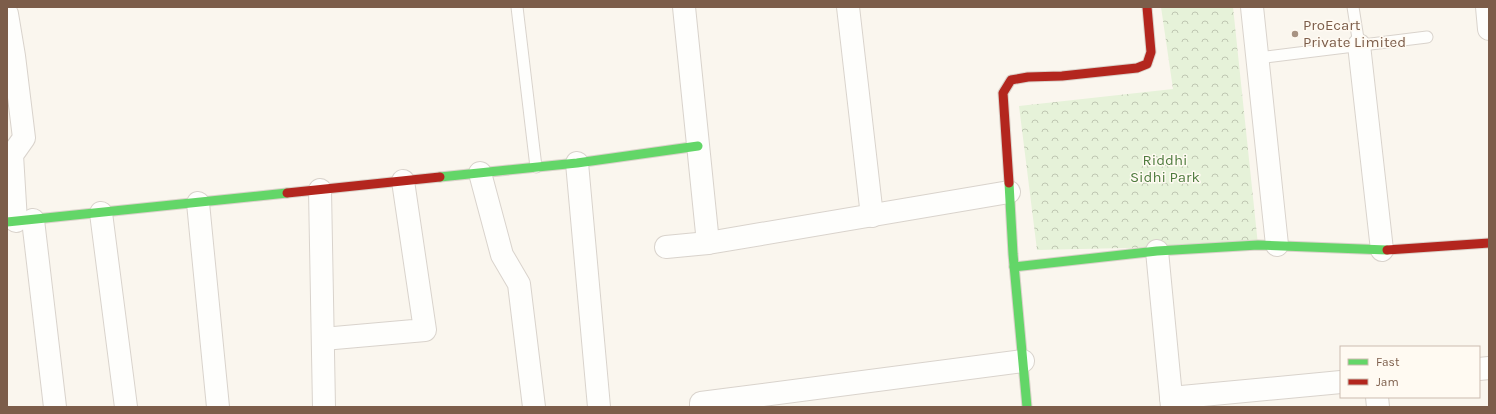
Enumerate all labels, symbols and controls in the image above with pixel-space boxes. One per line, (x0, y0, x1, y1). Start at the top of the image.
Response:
place label: ProEcart Private Limited (1303, 16, 1406, 51)
marker: ProEcart Private Limited (1290, 29, 1300, 39)
park label: Riddhi Sidhi Park (1130, 151, 1200, 186)
legend (1340, 346, 1480, 398)
text: Fast (1376, 355, 1400, 369)
text: Jam (1376, 375, 1399, 389)

